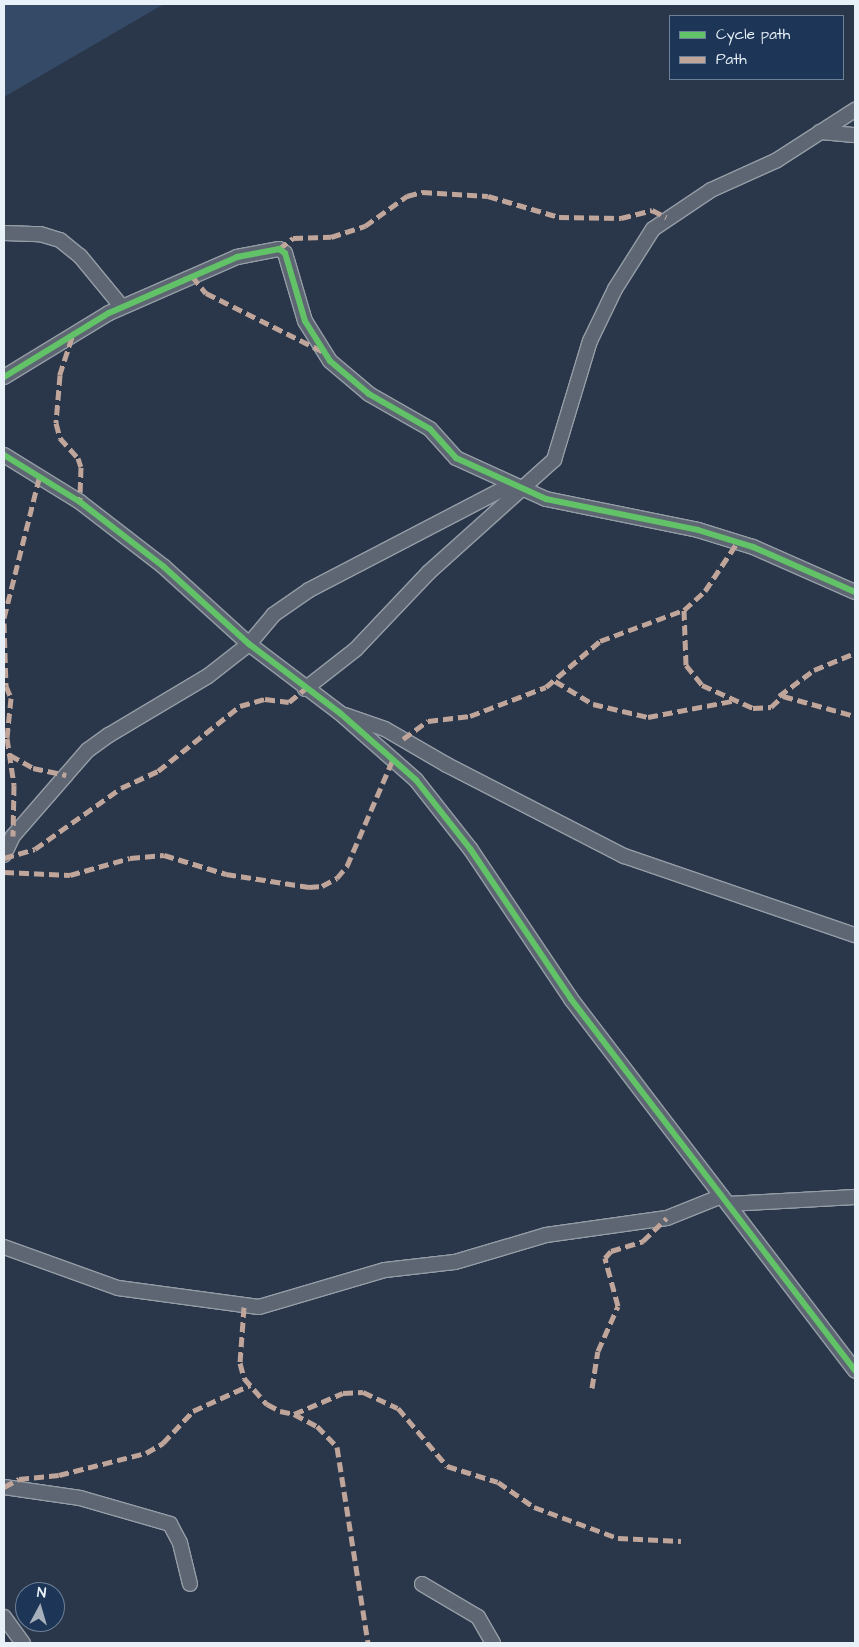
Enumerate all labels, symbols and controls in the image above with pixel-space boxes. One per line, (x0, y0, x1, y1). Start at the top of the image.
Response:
legend (669, 15, 844, 80)
text: Cycle path (716, 24, 790, 45)
text: Path (716, 49, 747, 70)
north arrow (15, 1582, 65, 1632)
text: N (36, 1583, 47, 1603)

